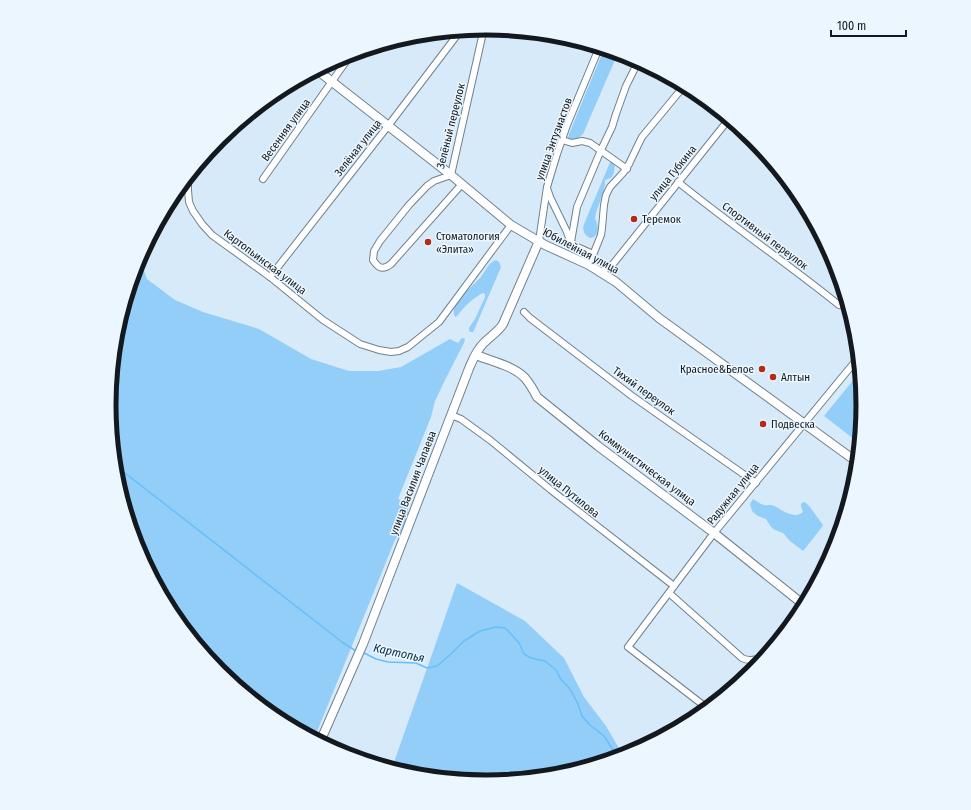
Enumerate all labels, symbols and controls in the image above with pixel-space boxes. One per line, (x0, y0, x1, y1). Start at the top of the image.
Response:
scale bar (831, 12, 906, 38)
text: 100 m (837, 19, 866, 33)
street label: Зелёный переулок (434, 81, 468, 170)
street label: Весенняя улица (259, 96, 313, 164)
street label: улица Энтузиастов (533, 96, 575, 182)
street label: Зелёная улица (332, 117, 384, 179)
street label: улица Губкина (647, 143, 699, 203)
street label: Спортивный переулок (720, 199, 811, 273)
place label: Теремок (642, 213, 682, 226)
marker: Теремок (629, 214, 639, 224)
street label: Юбилейная улица (541, 225, 621, 277)
street label: Картопьинская улица (221, 227, 309, 297)
place label: Стоматология «Элита» (436, 230, 500, 256)
marker: Стоматология «Элита» (423, 237, 433, 247)
place label: Красное&Белое (680, 363, 754, 376)
street label: Тихий переулок (610, 364, 678, 418)
marker: Красное&Белое (757, 364, 767, 374)
place label: Алтын (781, 371, 810, 384)
marker: Алтын (768, 372, 778, 382)
place label: Подвеска (771, 418, 815, 431)
marker: Подвеска (758, 419, 768, 429)
street label: Коммунистическая улица (596, 427, 698, 509)
street label: улица Василия Чапаева (387, 429, 439, 537)
street label: Радужная улица (704, 461, 762, 527)
street label: улица Путилова (536, 464, 602, 520)
water label: Картопья (372, 641, 426, 665)

